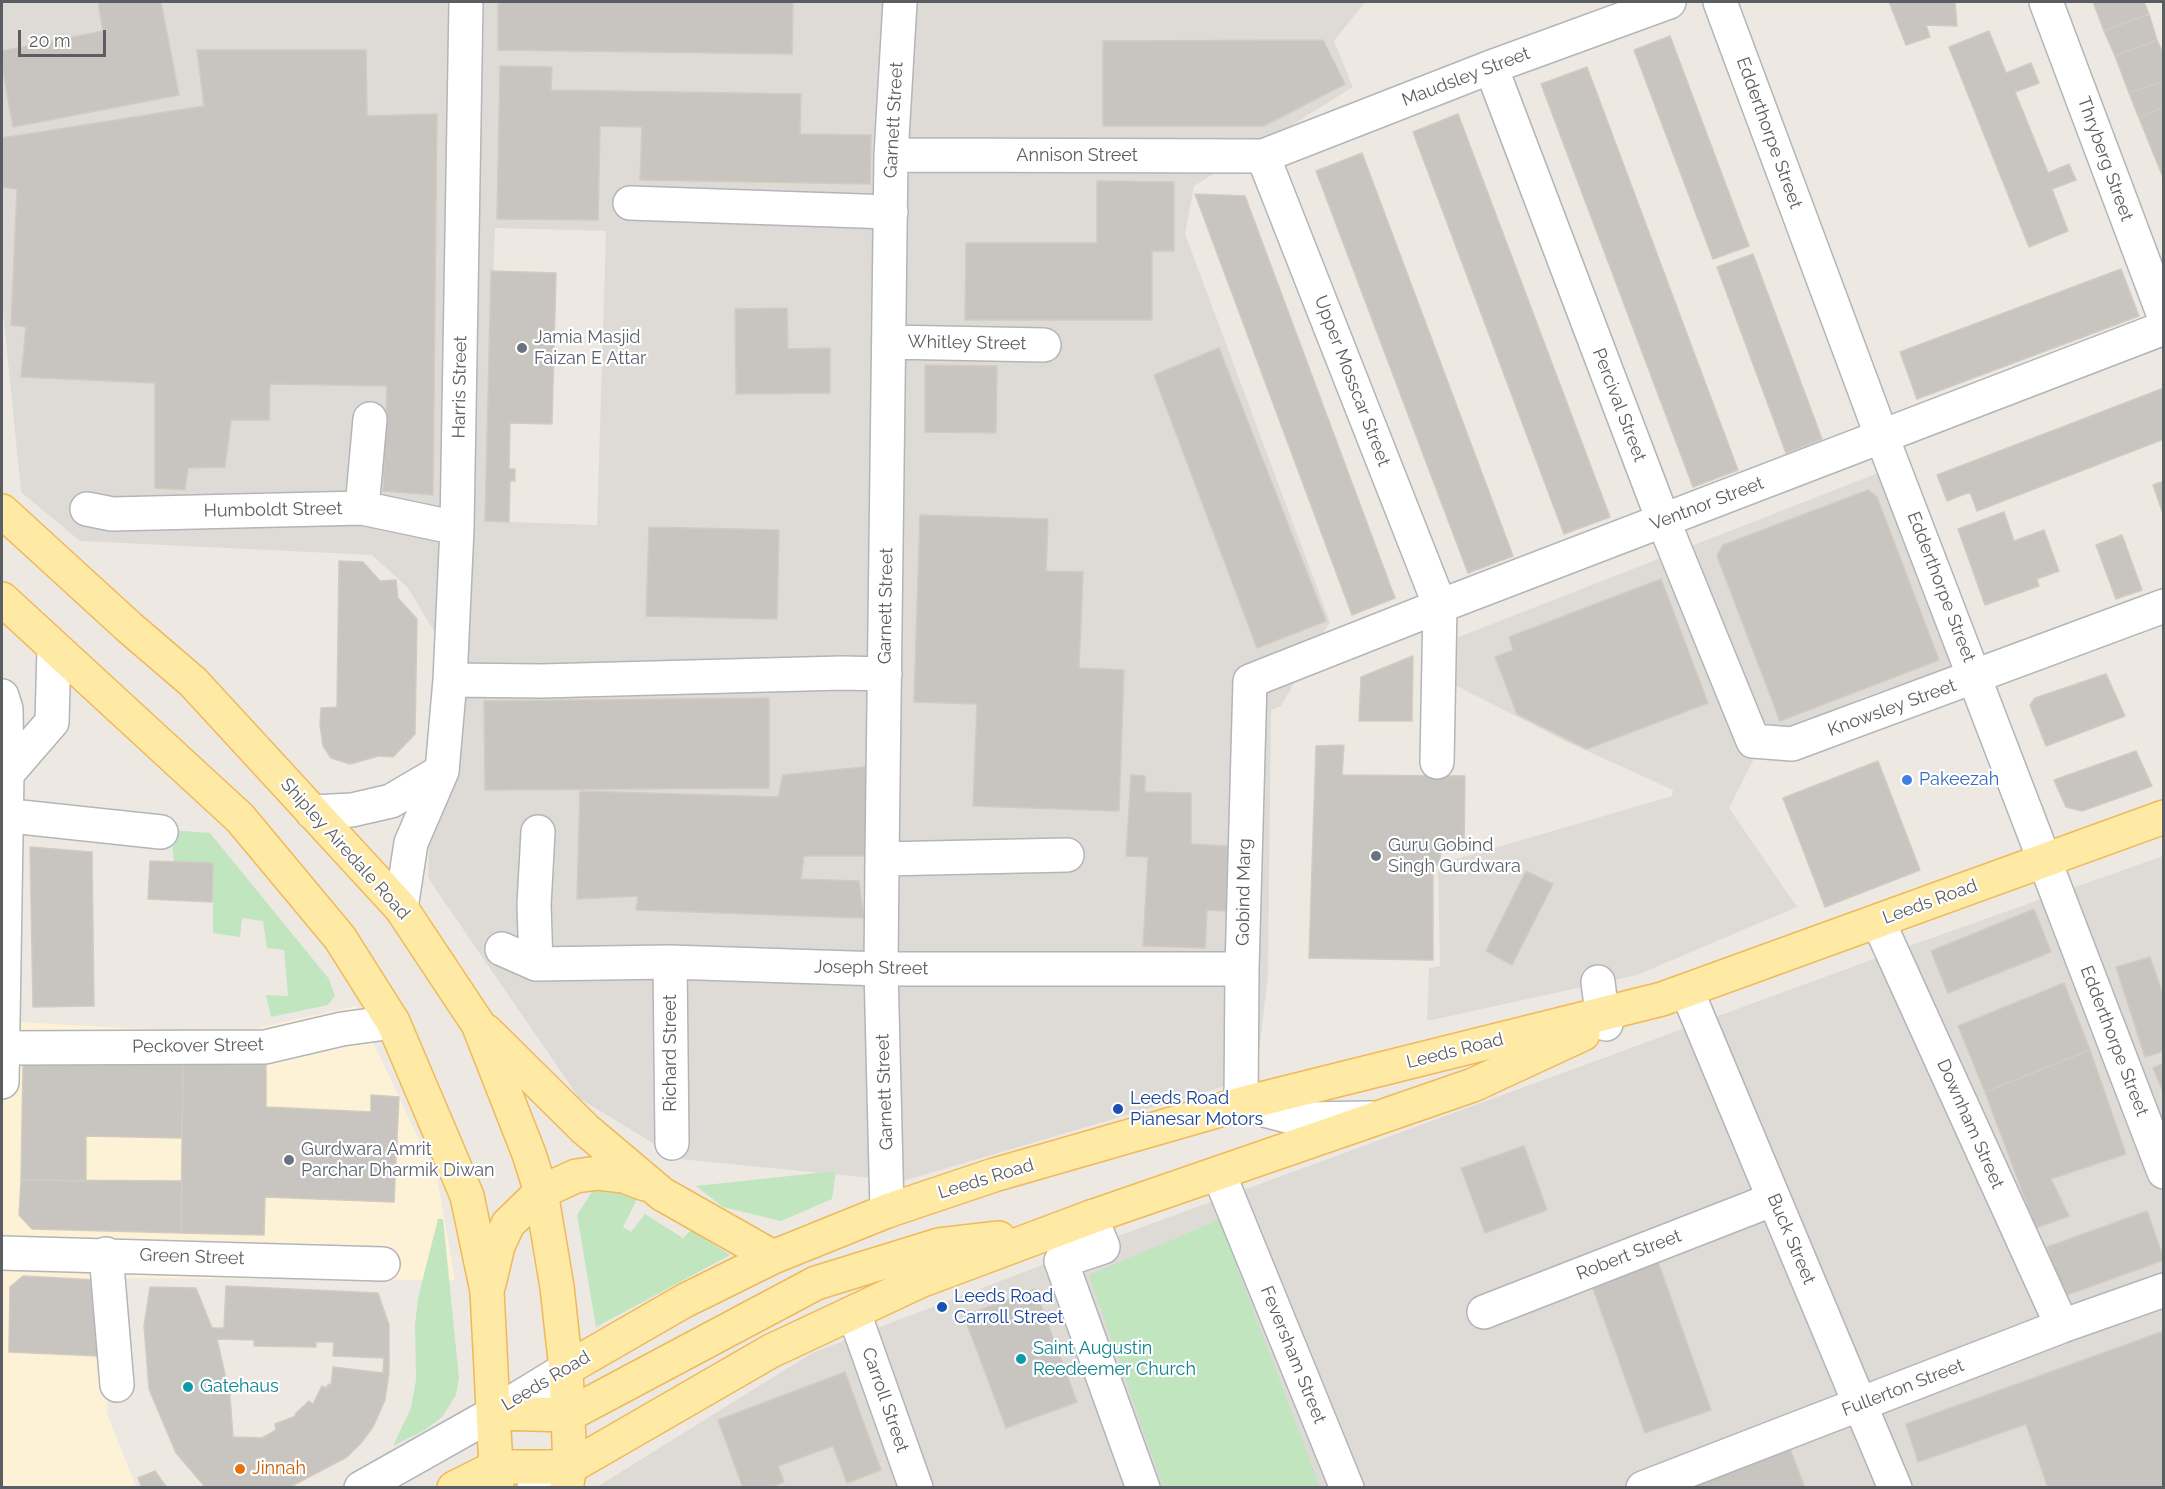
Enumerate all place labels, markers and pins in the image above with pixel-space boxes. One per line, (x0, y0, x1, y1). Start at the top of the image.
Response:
place label: Jamia Masjid Faizan E Attar (534, 327, 646, 370)
marker: Jamia Masjid Faizan E Attar (515, 341, 529, 355)
place label: Pakeezah (1919, 769, 1999, 791)
marker: Pakeezah (1900, 773, 1914, 787)
place label: Guru Gobind Singh Gurdwara (1388, 835, 1521, 878)
marker: Guru Gobind Singh Gurdwara (1369, 849, 1383, 863)
place label: Leeds Road Pianesar Motors (1130, 1088, 1263, 1130)
marker: Leeds Road Pianesar Motors (1111, 1102, 1125, 1116)
place label: Gurdwara Amrit Parchar Dharmik Diwan (301, 1139, 495, 1182)
marker: Gurdwara Amrit Parchar Dharmik Diwan (282, 1153, 296, 1167)
place label: Leeds Road Carroll Street (954, 1286, 1063, 1328)
marker: Leeds Road Carroll Street (935, 1300, 949, 1314)
place label: Saint Augustin Reedeemer Church (1033, 1338, 1196, 1380)
marker: Saint Augustin Reedeemer Church (1014, 1352, 1028, 1366)
place label: Gatehaus (200, 1376, 279, 1398)
marker: Gatehaus (181, 1380, 195, 1394)
place label: Jinnah (252, 1458, 306, 1480)
marker: Jinnah (233, 1462, 247, 1476)

